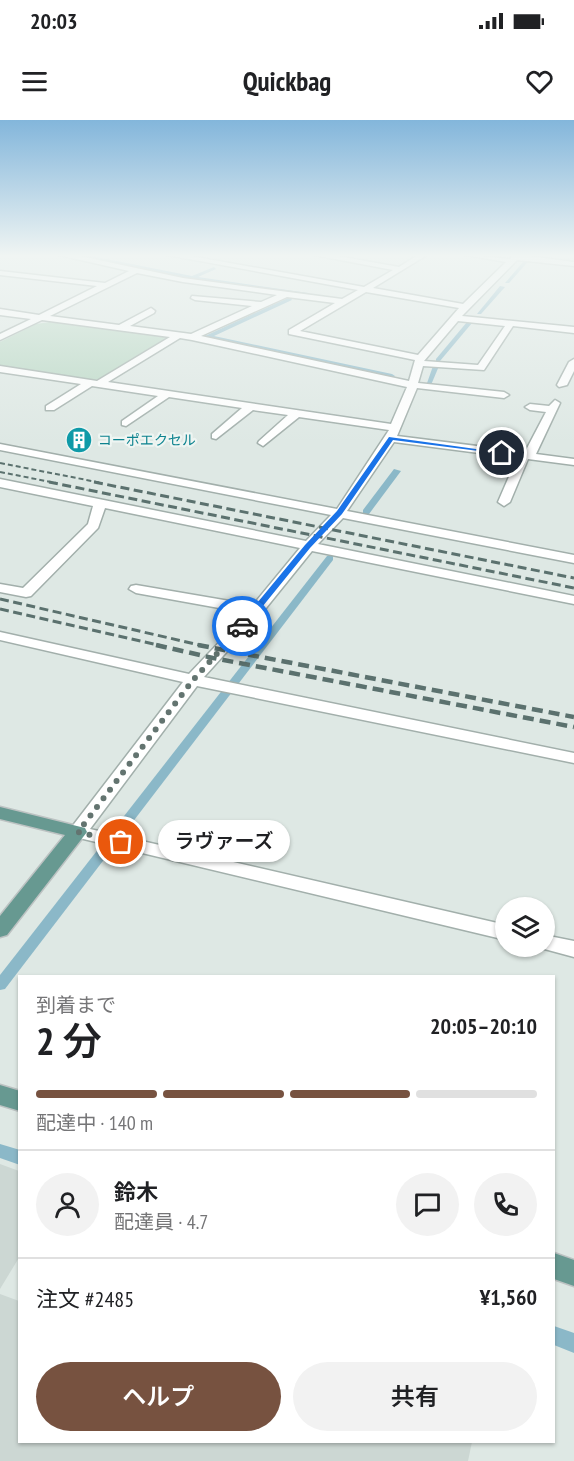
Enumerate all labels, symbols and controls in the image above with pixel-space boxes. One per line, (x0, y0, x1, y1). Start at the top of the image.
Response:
text: 20:03 (30, 7, 78, 35)
text: Quickbag (243, 64, 331, 98)
icon: menu (18, 65, 51, 98)
icon: heart (523, 65, 556, 98)
building icon: コーポエクセル (64, 425, 94, 455)
pin (476, 427, 527, 478)
place label: コーポエクセル (98, 431, 196, 449)
icon: home (485, 436, 518, 469)
courier (212, 596, 272, 656)
icon: car (226, 610, 259, 643)
pin (95, 816, 146, 867)
callout: ラヴァーズ (157, 821, 289, 863)
icon: bag (104, 825, 137, 858)
text: ラヴァーズ (175, 828, 274, 854)
map controls (495, 897, 555, 957)
button: layers (495, 897, 555, 957)
text: 到着まで (36, 992, 116, 1018)
text: 20:05–20:10 (430, 1012, 537, 1040)
text: 2 分 (36, 1015, 102, 1066)
text: 配達中 · 140 m (36, 1110, 153, 1136)
button: person (36, 1173, 99, 1236)
button: chat (396, 1173, 459, 1236)
button: phone (474, 1173, 537, 1236)
text: 鈴木 (114, 1178, 158, 1206)
text: 配達員 · 4.7 (114, 1209, 208, 1235)
text: ¥1,560 (480, 1283, 537, 1311)
text: 注文 #2485 (36, 1285, 134, 1313)
button: ヘルプ (36, 1362, 281, 1431)
button: 共有 (293, 1362, 537, 1431)

